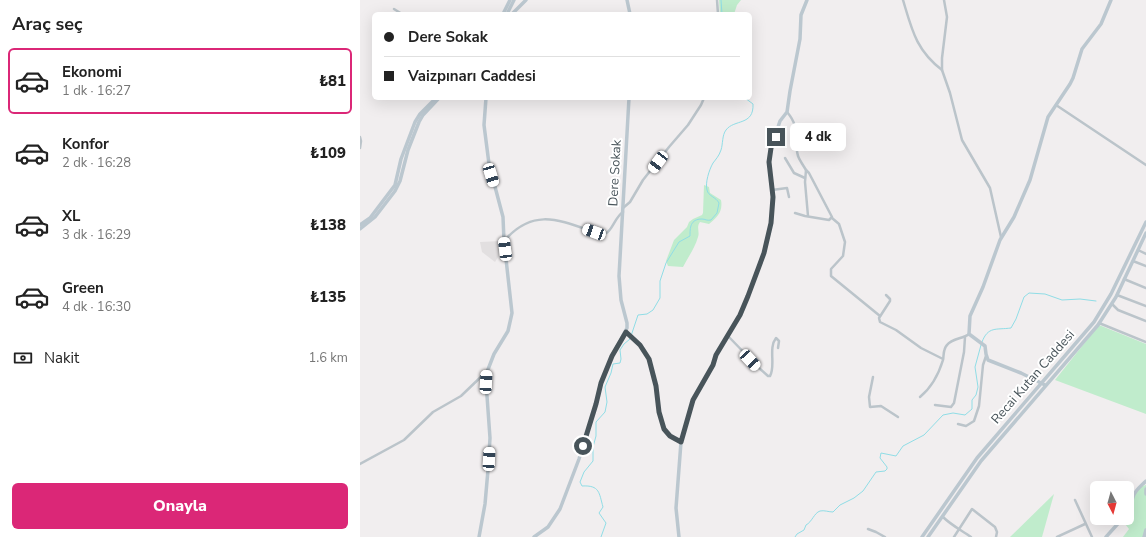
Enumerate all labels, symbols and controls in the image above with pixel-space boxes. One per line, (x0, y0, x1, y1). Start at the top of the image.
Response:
text: Araç seç (12, 12, 83, 36)
text: Dere Sokak (408, 27, 488, 47)
text: Ekonomi (62, 62, 122, 82)
icon: car (14, 63, 50, 99)
text: Vaizpınarı Caddesi (408, 66, 536, 86)
text: ₺81 (319, 71, 346, 91)
text: 1 dk · 16:27 (62, 82, 131, 100)
callout: 4 dk (790, 123, 846, 151)
route end (767, 128, 785, 146)
text: 4 dk (805, 128, 831, 146)
text: Konfor (62, 134, 109, 154)
icon: car (14, 135, 50, 171)
street label: Dere Sokak (604, 139, 626, 207)
text: ₺109 (310, 143, 346, 163)
car (646, 149, 670, 175)
text: 2 dk · 16:28 (62, 154, 131, 172)
car (482, 162, 500, 188)
text: XL (62, 206, 81, 226)
icon: car (14, 207, 50, 243)
text: ₺138 (310, 215, 346, 235)
car (581, 222, 607, 242)
text: 3 dk · 16:29 (62, 226, 131, 244)
car (498, 236, 512, 262)
text: Green (62, 278, 104, 298)
icon: car (14, 279, 50, 315)
text: ₺135 (310, 287, 346, 307)
text: 4 dk · 16:30 (62, 298, 131, 316)
street label: Recai Kutan Caddesi (987, 326, 1079, 428)
icon: cash (12, 347, 34, 369)
car (737, 347, 763, 373)
text: Nakit (44, 348, 79, 368)
text: 1.6 km (308, 349, 348, 367)
car (479, 370, 493, 394)
route start (574, 437, 592, 455)
car (482, 447, 496, 471)
north arrow (1090, 481, 1134, 525)
map controls (1090, 481, 1134, 525)
button: Onayla (12, 483, 348, 529)

